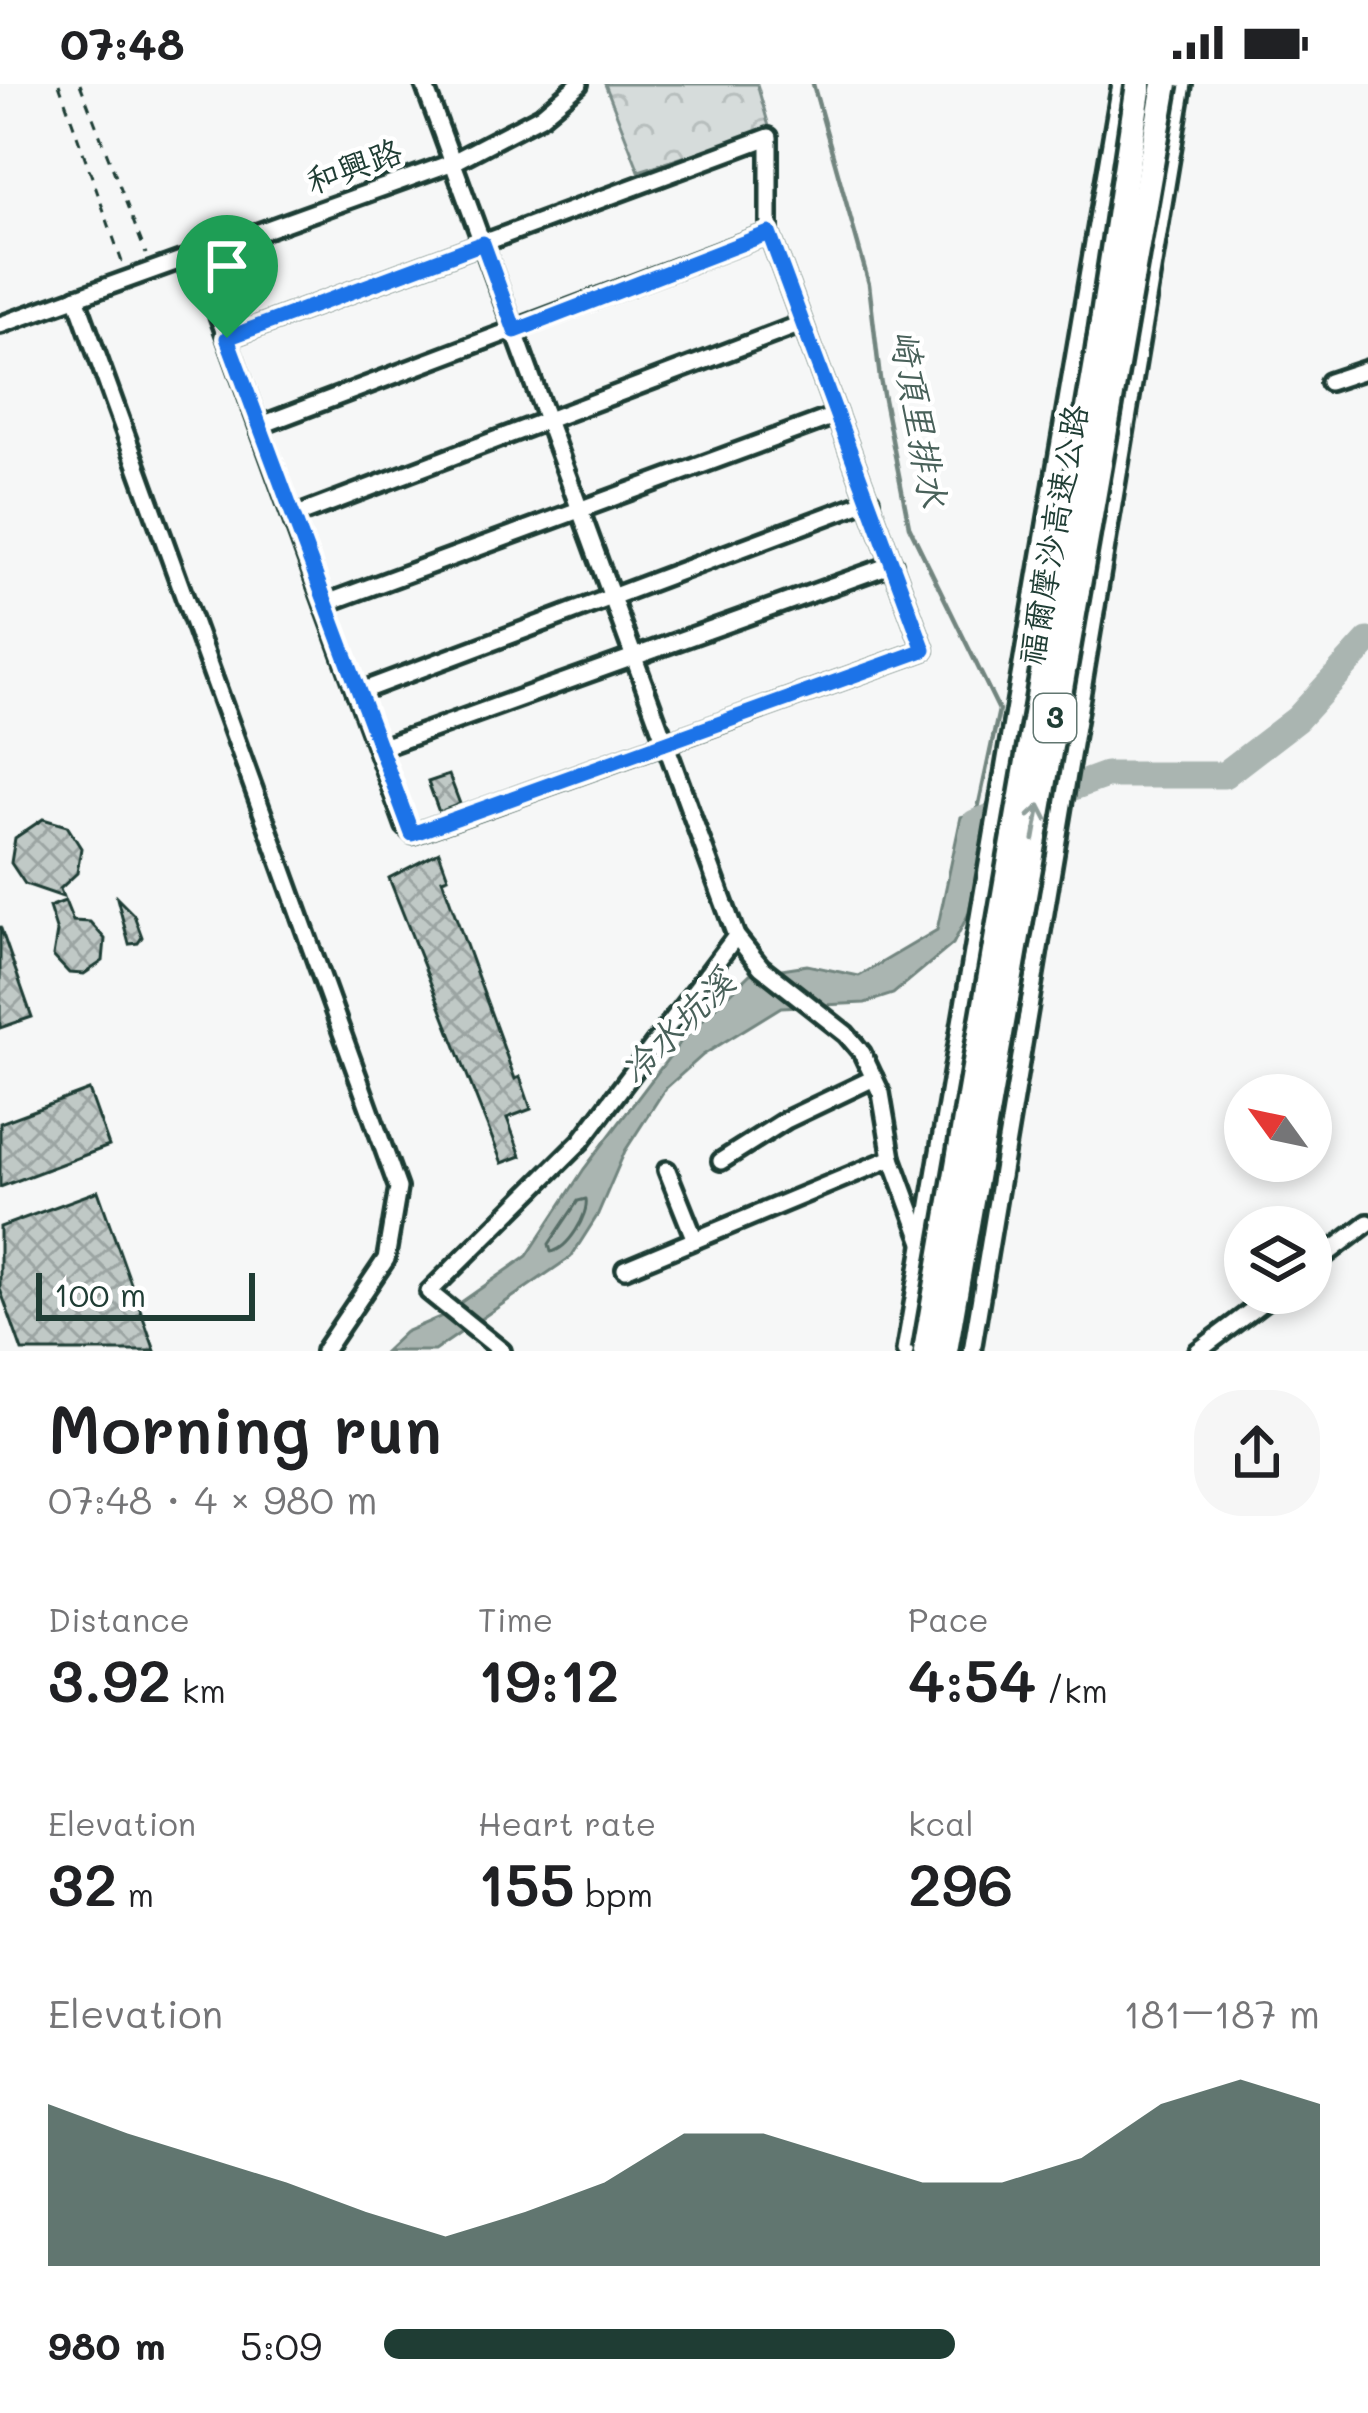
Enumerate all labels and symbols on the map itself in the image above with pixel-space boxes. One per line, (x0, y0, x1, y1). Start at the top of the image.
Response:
street label: 和興路 (300, 127, 407, 202)
pin (176, 215, 278, 338)
water label: 崎頂里排水 (882, 325, 959, 511)
street label: 福爾摩沙高速公路 (1007, 401, 1096, 668)
road number: 3 (1034, 694, 1076, 742)
one-way arrow (1026, 803, 1049, 842)
water label: 冷水坑溪 (608, 956, 745, 1092)
north arrow (1224, 1074, 1332, 1182)
scale bar (36, 1267, 255, 1320)

